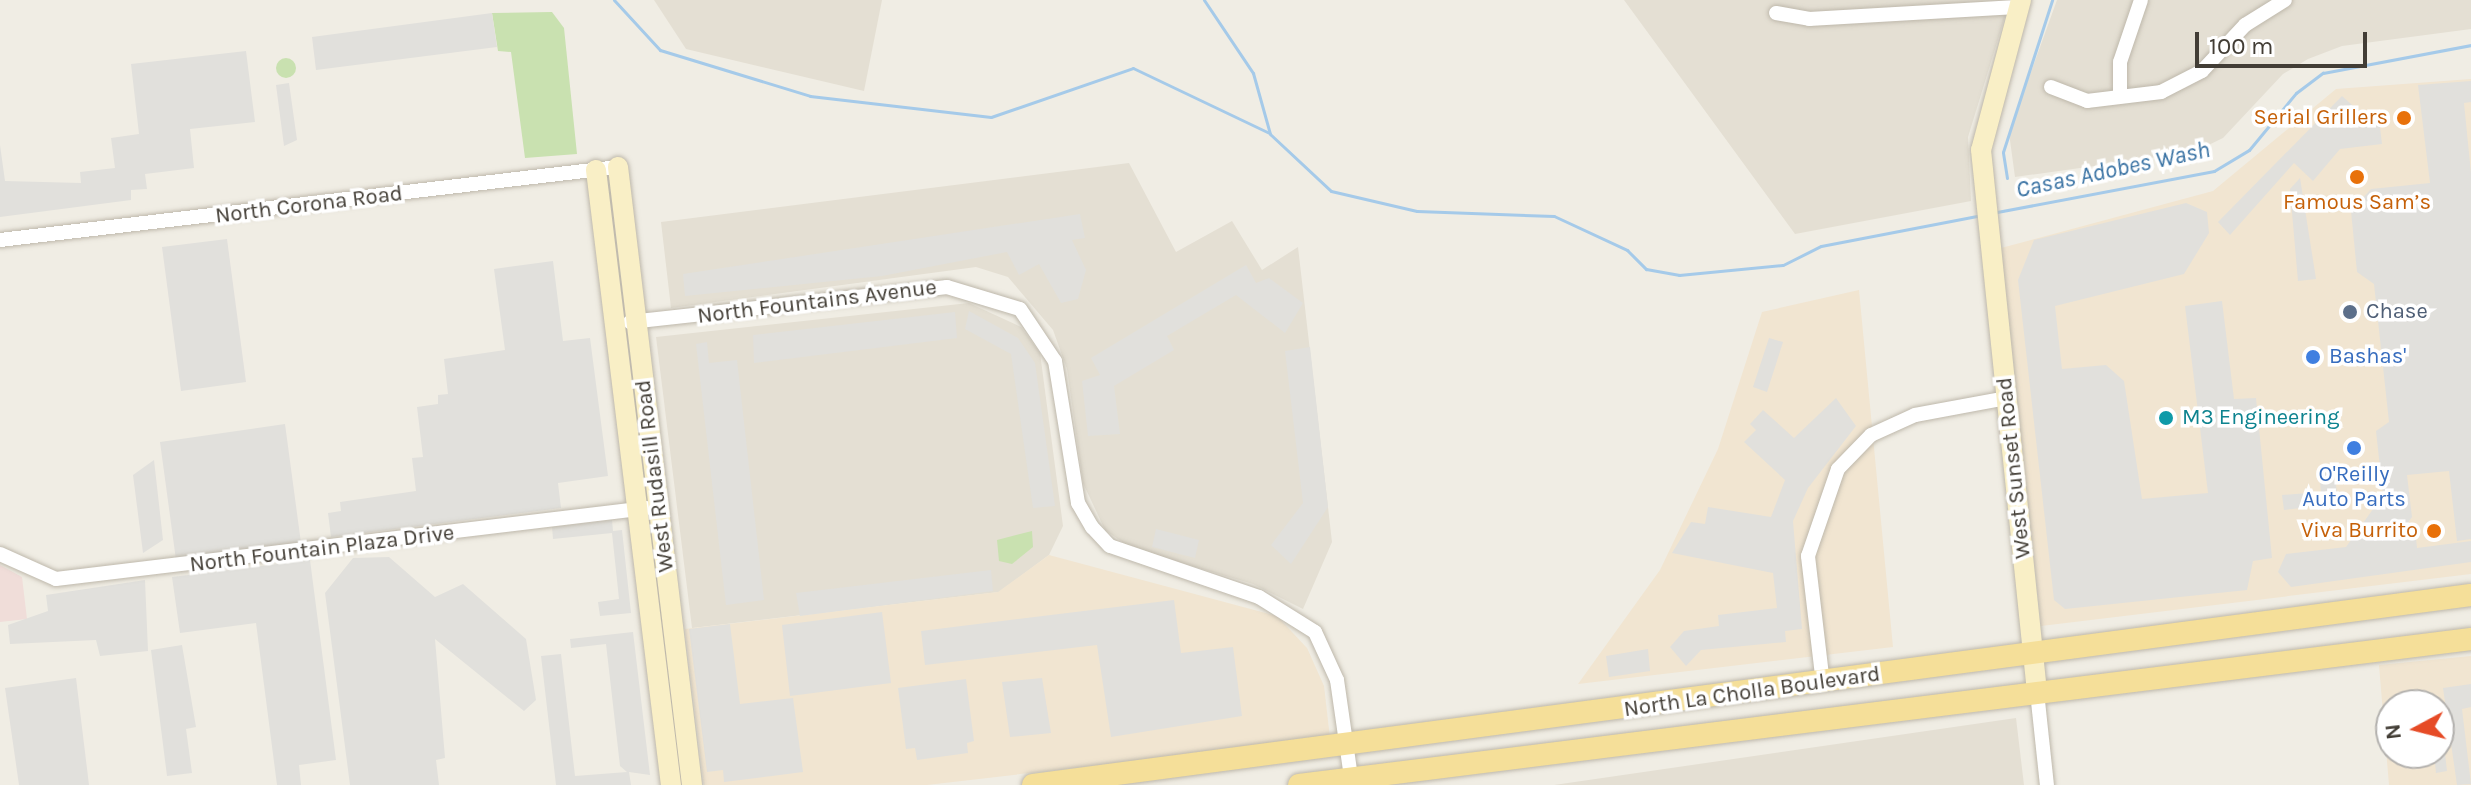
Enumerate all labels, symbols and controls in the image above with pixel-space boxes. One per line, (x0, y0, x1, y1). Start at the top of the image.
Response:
scale bar (2199, 16, 2371, 66)
text: 100 m (2209, 32, 2274, 60)
place label: Serial Grillers (2254, 105, 2388, 131)
marker: Serial Grillers (2395, 109, 2413, 127)
water label: Casas Adobes Wash (2013, 135, 2213, 205)
marker: Famous Sam’s (2348, 168, 2366, 186)
street label: North Corona Road (214, 180, 404, 230)
place label: Famous Sam’s (2283, 190, 2431, 216)
street label: North Fountains Avenue (696, 274, 938, 330)
place label: Chase (2366, 299, 2428, 325)
marker: Chase (2341, 303, 2359, 321)
place label: Bashas' (2329, 344, 2406, 370)
marker: Bashas' (2304, 348, 2322, 366)
street label: West Sunset Road (1991, 376, 2037, 560)
street label: West Rudasill Road (630, 378, 680, 574)
place label: M3 Engineering (2182, 405, 2340, 431)
marker: M3 Engineering (2157, 409, 2175, 427)
marker: O'Reilly Auto Parts (2345, 439, 2363, 457)
place label: O'Reilly Auto Parts (2302, 461, 2406, 512)
place label: Viva Burrito (2301, 518, 2418, 544)
street label: North Fountain Plaza Drive (188, 520, 456, 578)
marker: Viva Burrito (2425, 522, 2443, 540)
street label: North La Cholla Boulevard (1622, 661, 1882, 723)
north arrow (2375, 689, 2455, 769)
text: N (2379, 722, 2407, 741)

